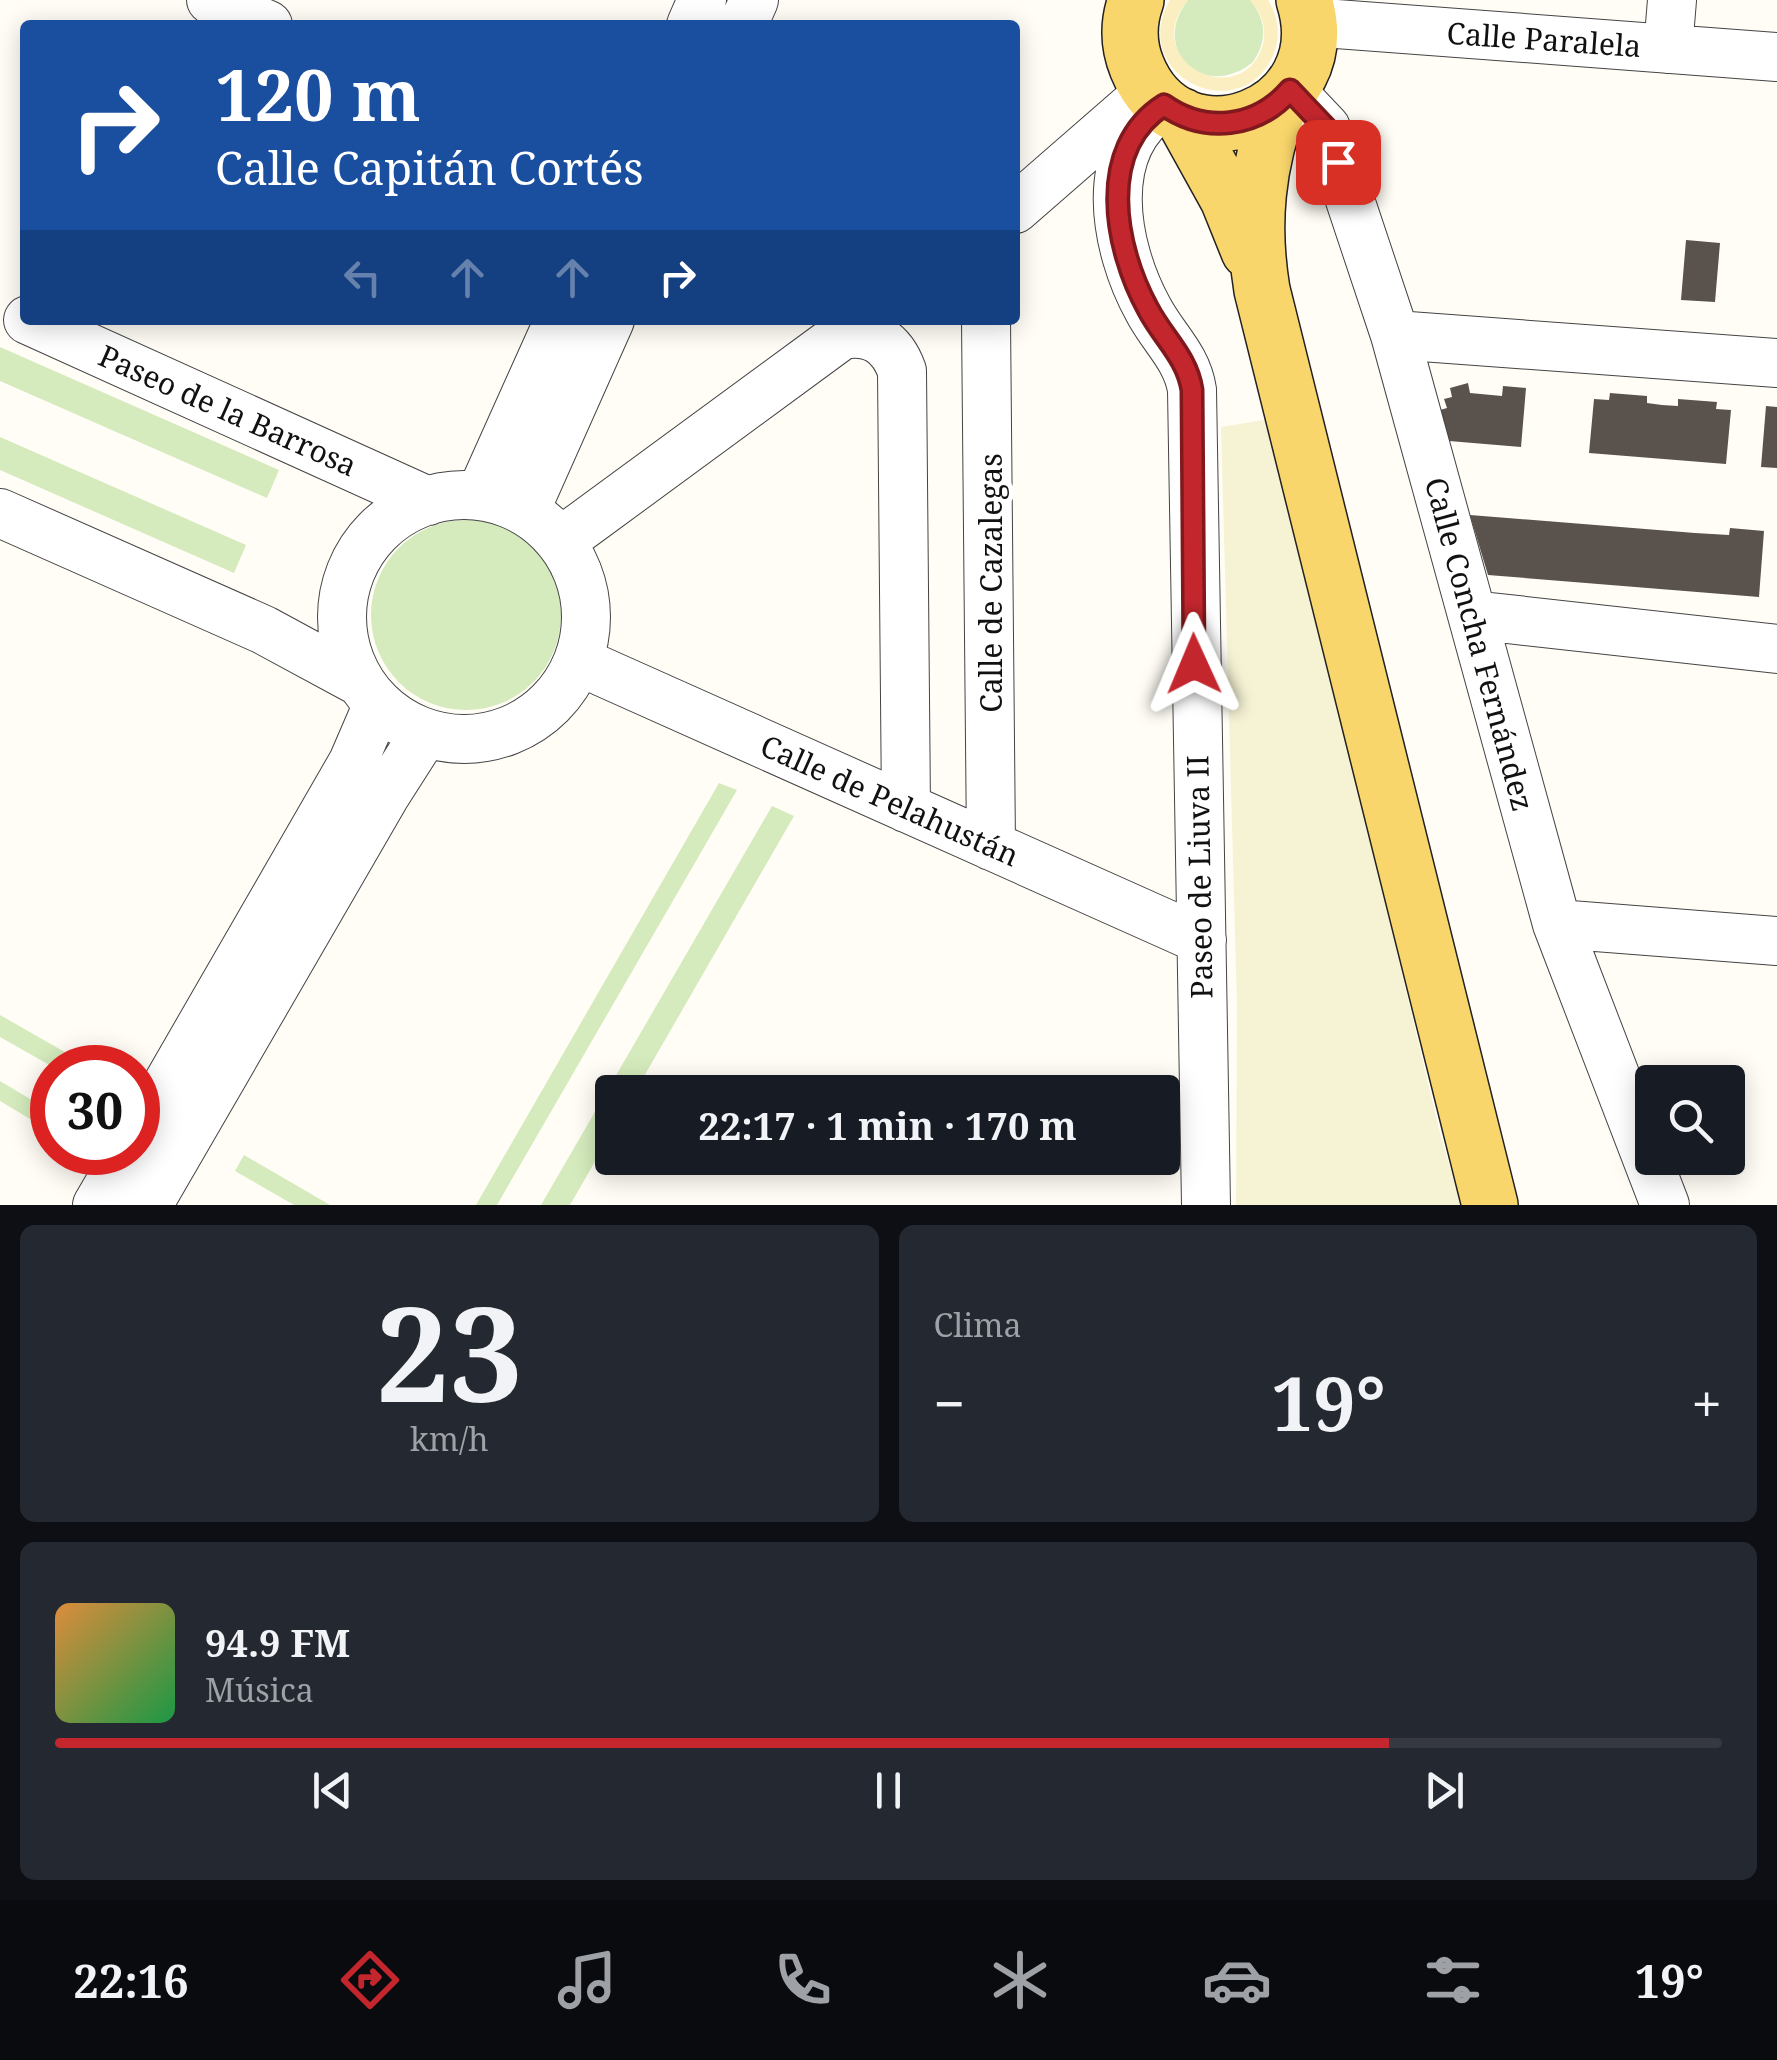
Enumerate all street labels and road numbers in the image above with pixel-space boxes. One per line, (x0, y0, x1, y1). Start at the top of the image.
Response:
street label: Calle Paralela (1445, 12, 1643, 66)
street label: Paseo de la Barrosa (92, 335, 364, 485)
street label: Calle de Cazalegas (970, 453, 1011, 713)
street label: Calle Concha Fernández (1416, 473, 1544, 815)
street label: Calle de Pelahustán (754, 725, 1026, 875)
street label: Paseo de Liuva II (1176, 755, 1222, 999)

